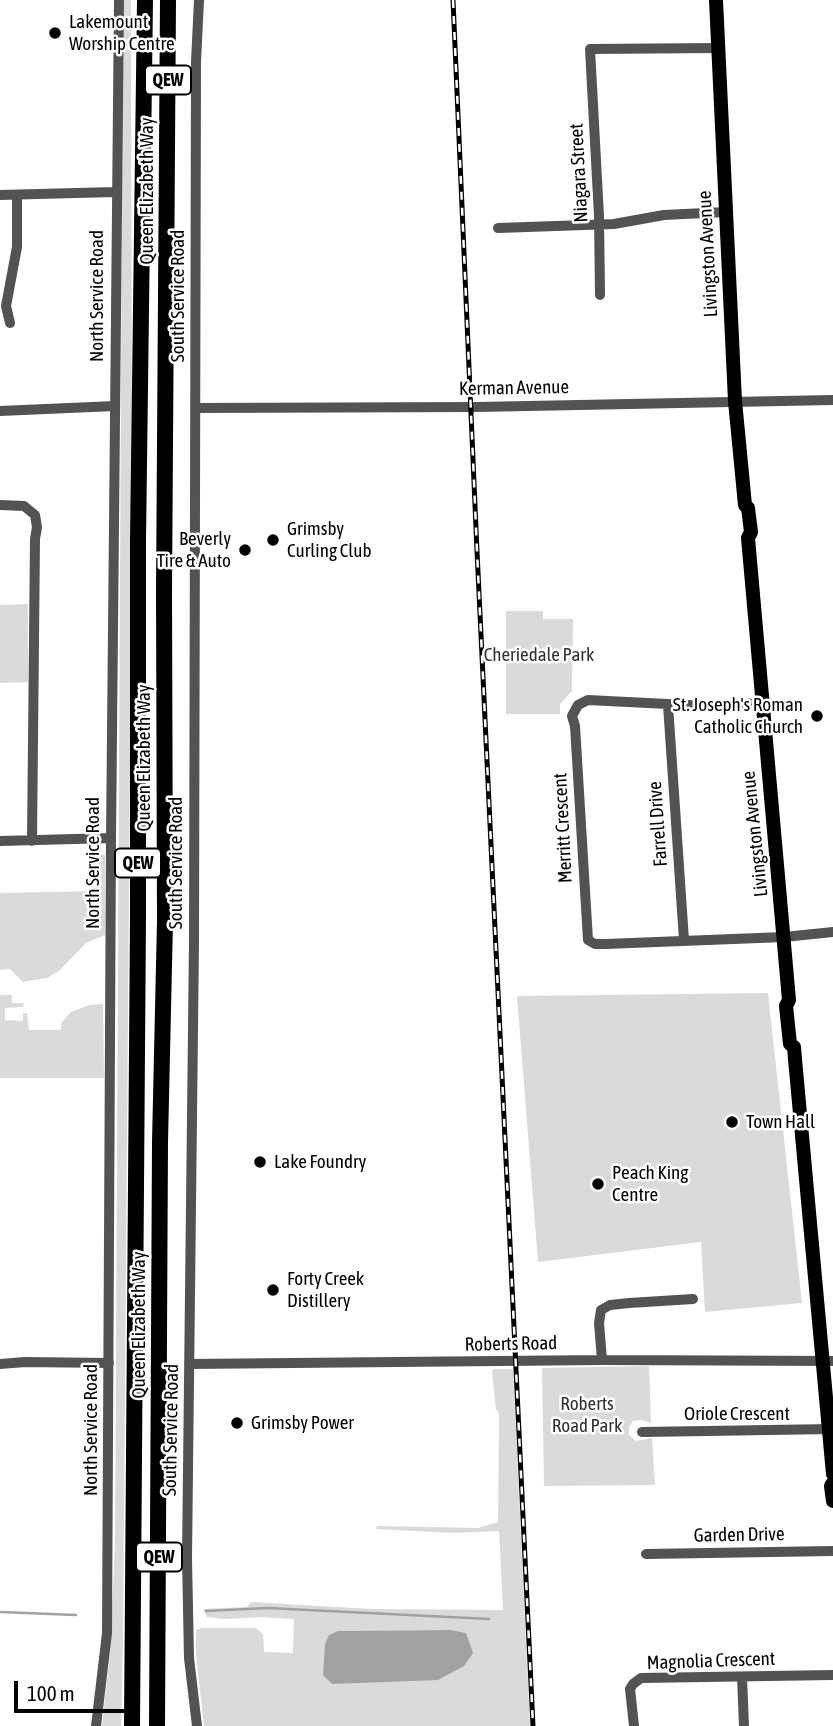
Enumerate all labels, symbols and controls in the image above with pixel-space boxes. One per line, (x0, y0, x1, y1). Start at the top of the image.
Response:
place label: Lakemount Worship Centre (69, 11, 175, 55)
marker: Lakemount Worship Centre (47, 25, 63, 41)
road number: QEW (145, 66, 191, 94)
street label: Queen Elizabeth Way (136, 117, 158, 265)
street label: Niagara Street (565, 123, 593, 223)
street label: Livingston Avenue (693, 190, 723, 318)
street label: North Service Road (86, 230, 108, 362)
street label: South Service Road (167, 230, 189, 362)
street label: Kerman Avenue (459, 376, 569, 400)
place label: Grimsby Curling Club (287, 518, 371, 562)
place label: Beverly Tire & Auto (157, 528, 231, 572)
marker: Grimsby Curling Club (265, 532, 281, 548)
marker: Beverly Tire & Auto (237, 542, 253, 558)
park label: Cheriedale Park (484, 644, 594, 666)
street label: Queen Elizabeth Way (133, 684, 155, 832)
place label: St. Joseph's Roman Catholic Church (673, 694, 803, 738)
marker: St. Joseph's Roman Catholic Church (809, 708, 825, 724)
street label: Livingston Avenue (737, 770, 773, 898)
street label: Merritt Crescent (549, 772, 577, 884)
street label: Farrell Drive (644, 781, 672, 867)
street label: North Service Road (82, 797, 104, 929)
street label: South Service Road (165, 797, 187, 929)
road number: QEW (115, 848, 161, 878)
place label: Town Hall (746, 1111, 815, 1133)
marker: Town Hall (724, 1114, 740, 1130)
place label: Lake Foundry (274, 1151, 366, 1173)
marker: Lake Foundry (252, 1154, 268, 1170)
place label: Peach King Centre (612, 1162, 688, 1206)
marker: Peach King Centre (590, 1176, 606, 1192)
street label: Queen Elizabeth Way (128, 1251, 150, 1399)
place label: Forty Creek Distillery (287, 1268, 364, 1312)
marker: Forty Creek Distillery (265, 1282, 281, 1298)
street label: Roberts Road (465, 1332, 557, 1356)
street label: North Service Road (80, 1364, 102, 1496)
street label: South Service Road (158, 1364, 184, 1496)
park label: Roberts Road Park (552, 1393, 622, 1437)
street label: Oriole Crescent (684, 1403, 790, 1425)
place label: Grimsby Power (251, 1412, 354, 1434)
marker: Grimsby Power (229, 1415, 245, 1431)
street label: Garden Drive (693, 1523, 785, 1547)
road number: QEW (136, 1542, 182, 1572)
street label: Magnolia Crescent (646, 1647, 776, 1675)
scale bar (18, 1666, 133, 1710)
text: 100 m (27, 1681, 75, 1705)

